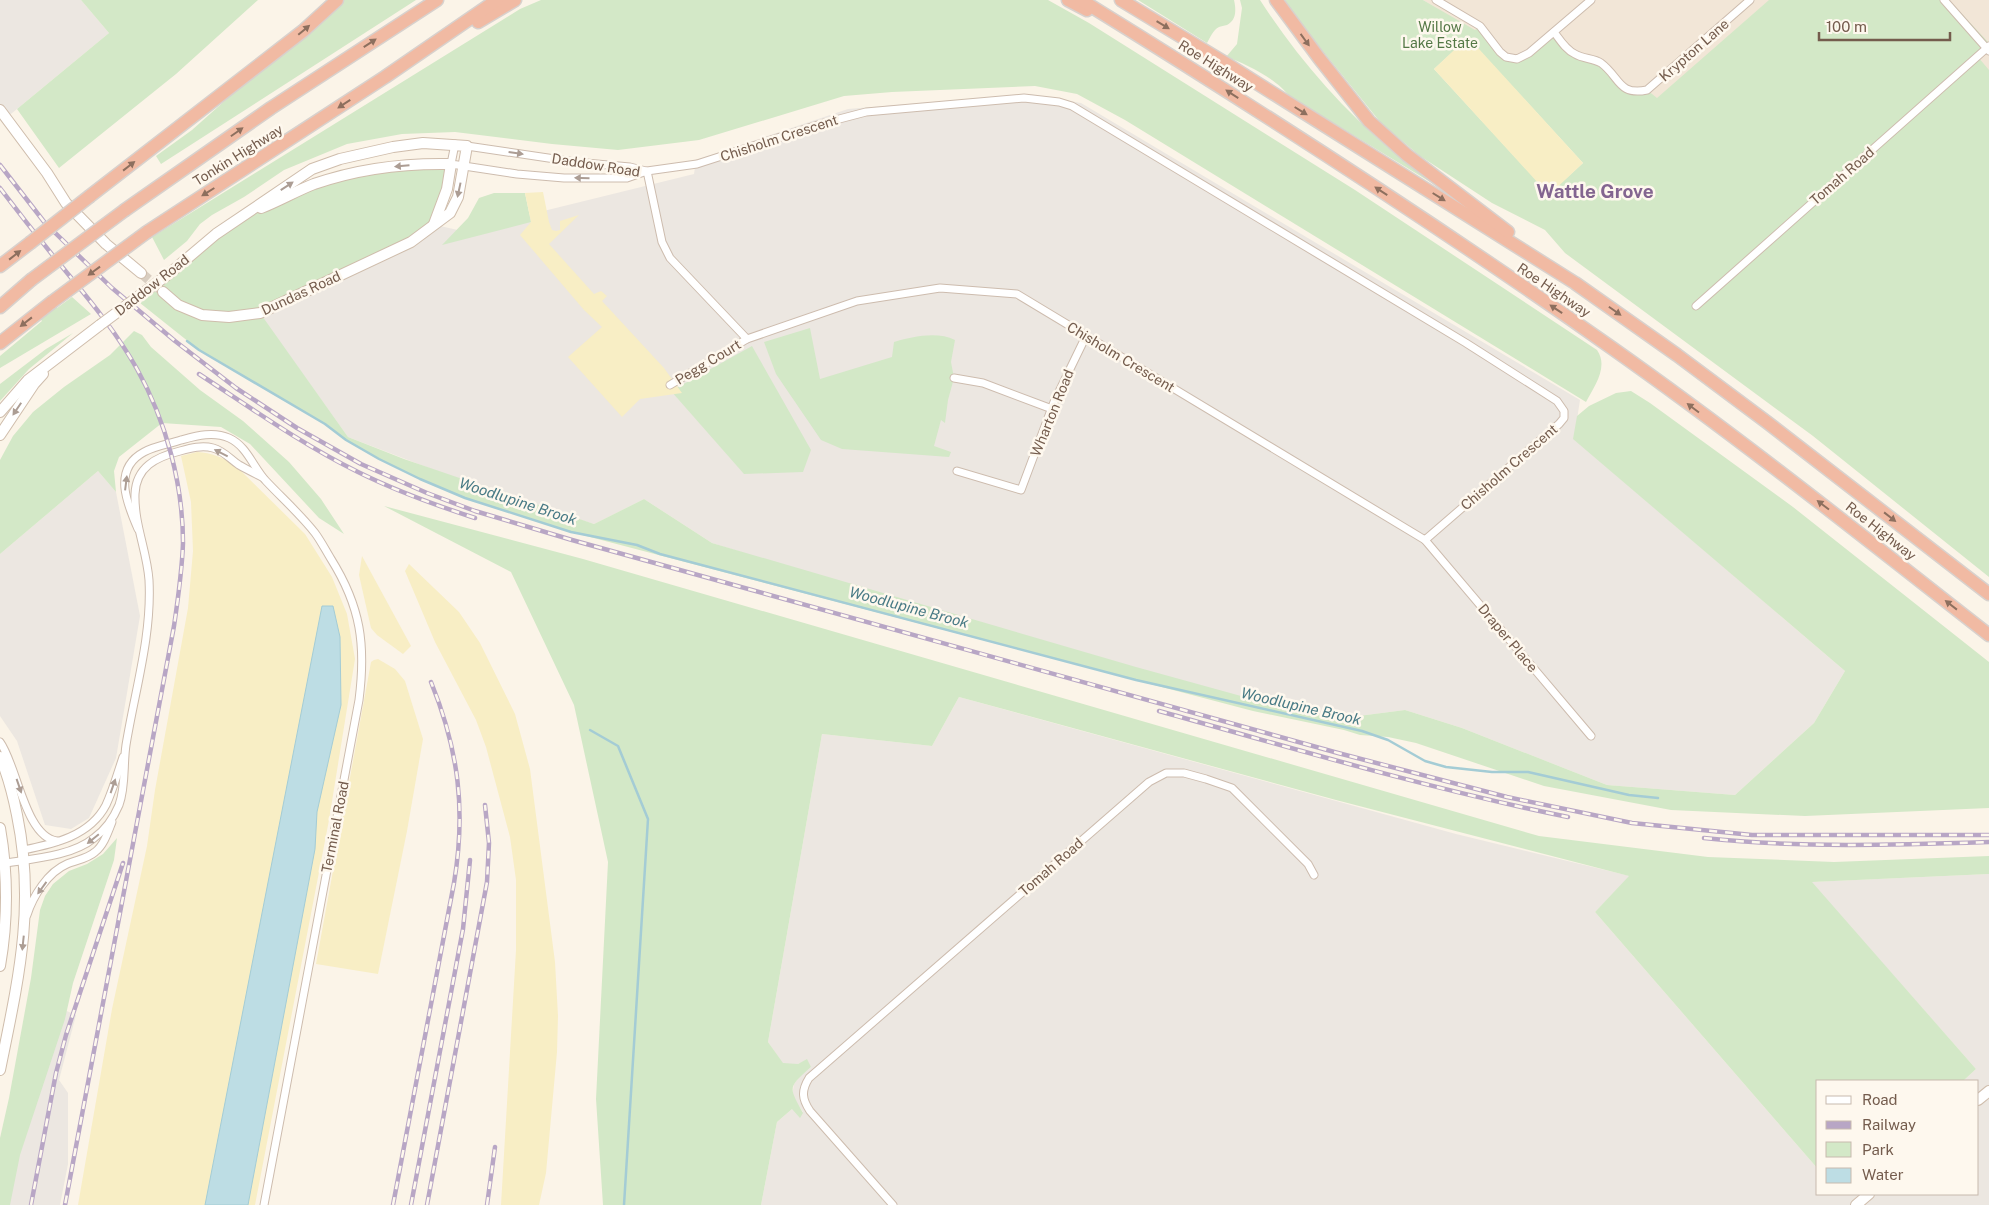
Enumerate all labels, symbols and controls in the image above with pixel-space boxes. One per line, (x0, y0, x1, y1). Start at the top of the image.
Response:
scale bar (1819, 10, 1950, 42)
street label: Krypton Lane (1656, 15, 1732, 85)
text: 100 m (1826, 18, 1867, 35)
park label: Willow Lake Estate (1402, 19, 1478, 51)
one-way arrow (1156, 21, 1169, 30)
one-way arrow (297, 24, 310, 35)
one-way arrow (1299, 33, 1309, 46)
street label: Roe Highway (1176, 37, 1257, 96)
one-way arrow (364, 39, 377, 48)
one-way arrow (1225, 89, 1239, 98)
one-way arrow (338, 99, 351, 109)
one-way arrow (1294, 106, 1308, 115)
street label: Chisholm Crescent (718, 111, 840, 165)
street label: Tonkin Highway (190, 121, 286, 189)
one-way arrow (230, 127, 244, 137)
street label: Tomah Road (1807, 144, 1877, 208)
one-way arrow (508, 149, 524, 157)
street label: Daddow Road (551, 150, 641, 180)
one-way arrow (122, 161, 135, 172)
one-way arrow (394, 162, 410, 170)
one-way arrow (573, 174, 589, 182)
district label: Wattle Grove (1536, 180, 1654, 202)
one-way arrow (280, 181, 293, 191)
one-way arrow (455, 182, 463, 197)
one-way arrow (201, 187, 214, 197)
one-way arrow (1375, 187, 1388, 196)
one-way arrow (1432, 192, 1445, 202)
one-way arrow (8, 249, 21, 260)
street label: Daddow Road (112, 251, 192, 319)
street label: Roe Highway (1514, 260, 1594, 321)
one-way arrow (87, 266, 101, 276)
street label: Dundas Road (259, 268, 343, 318)
one-way arrow (1549, 304, 1562, 314)
one-way arrow (1608, 306, 1622, 316)
one-way arrow (20, 317, 33, 328)
street label: Chisholm Crescent (1064, 319, 1178, 395)
street label: Pegg Court (672, 336, 744, 388)
street label: Wharton Road (1027, 367, 1077, 459)
one-way arrow (13, 402, 22, 416)
one-way arrow (1687, 402, 1700, 413)
street label: Chisholm Crescent (1457, 421, 1561, 513)
one-way arrow (214, 449, 228, 457)
water label: Woodlupine Brook (457, 474, 580, 528)
one-way arrow (122, 475, 130, 491)
street label: Roe Highway (1843, 499, 1920, 564)
one-way arrow (1816, 500, 1830, 510)
one-way arrow (1883, 511, 1896, 522)
water label: Woodlupine Brook (848, 583, 971, 631)
one-way arrow (1944, 600, 1958, 610)
street label: Draper Place (1475, 601, 1541, 675)
water label: Woodlupine Brook (1239, 684, 1364, 728)
one-way arrow (110, 778, 117, 793)
one-way arrow (16, 779, 23, 794)
street label: Terminal Road (318, 780, 352, 874)
one-way arrow (87, 833, 100, 844)
street label: Tomah Road (1016, 835, 1086, 899)
one-way arrow (36, 881, 47, 894)
one-way arrow (19, 936, 27, 952)
legend (1816, 1080, 1979, 1195)
text: Road (1862, 1091, 1898, 1108)
text: Railway (1862, 1116, 1916, 1133)
text: Park (1862, 1141, 1894, 1158)
text: Water (1862, 1166, 1904, 1183)

